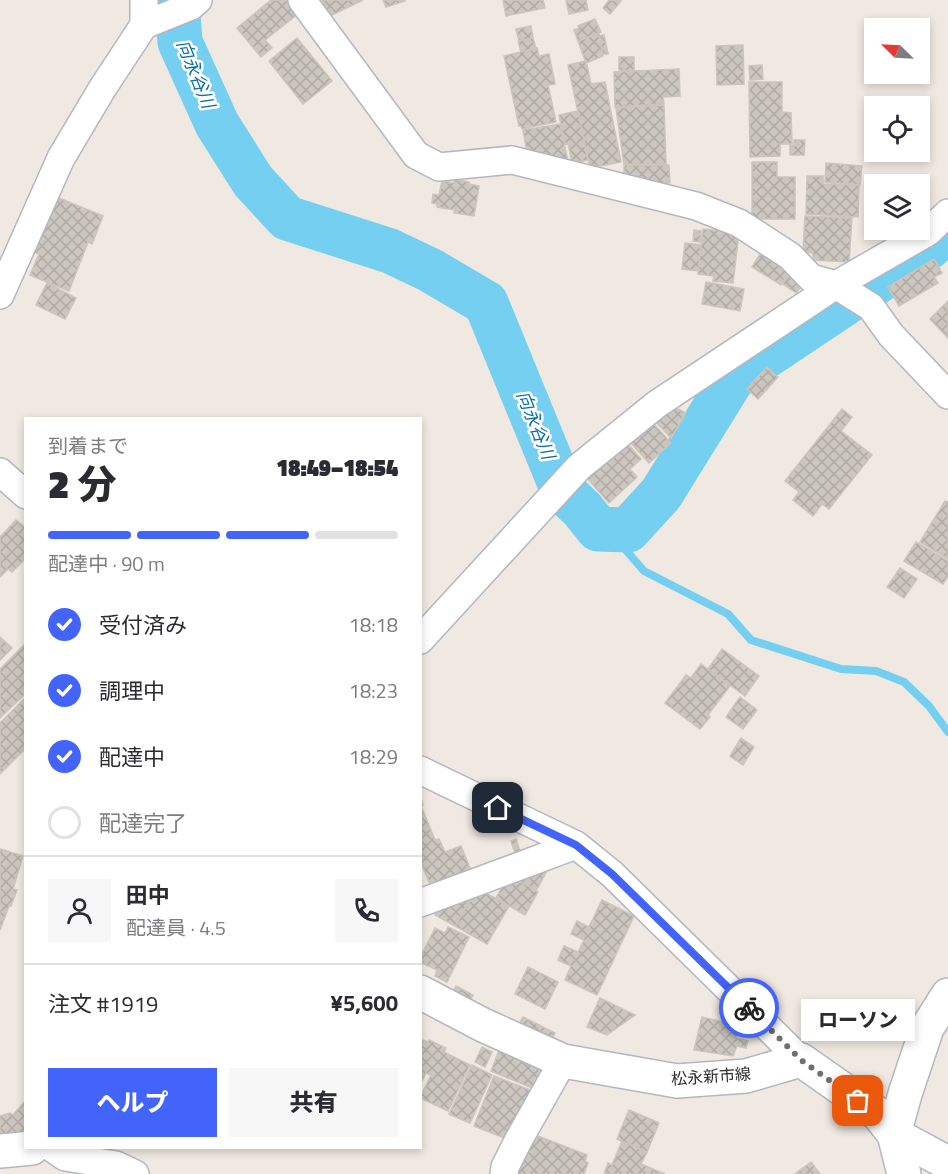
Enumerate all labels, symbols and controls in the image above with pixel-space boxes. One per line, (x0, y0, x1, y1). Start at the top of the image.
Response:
north arrow (864, 18, 930, 84)
map controls (864, 18, 930, 240)
water label: 向永谷川 (170, 36, 223, 114)
button: locate (864, 96, 930, 162)
button: layers (864, 174, 930, 240)
water label: 向永谷川 (510, 387, 563, 465)
text: 到着まで (48, 430, 128, 461)
text: 18:49–18:54 (276, 451, 398, 485)
text: 2 分 (48, 454, 117, 513)
text: 配達中 · 90 m (48, 548, 165, 579)
icon: check (48, 608, 81, 641)
text: 受付済み (99, 608, 187, 642)
text: 18:18 (349, 609, 398, 640)
icon: check (48, 674, 81, 707)
text: 調理中 (99, 674, 165, 708)
text: 18:23 (349, 675, 398, 706)
icon: check (48, 740, 81, 773)
text: 配達中 (99, 740, 165, 774)
text: 18:29 (349, 741, 398, 772)
pin (472, 782, 523, 833)
icon: home (481, 791, 514, 824)
text: 配達完了 (99, 806, 187, 840)
text: 田中 (126, 878, 170, 912)
button: person (48, 879, 111, 942)
button: phone (335, 879, 398, 942)
text: 配達員 · 4.5 (126, 912, 226, 943)
courier (719, 978, 779, 1038)
text: ¥5,600 (331, 986, 398, 1020)
text: 注文 #1919 (48, 987, 158, 1021)
icon: bike (733, 992, 766, 1025)
callout: ローソン (801, 999, 915, 1041)
text: ローソン (818, 1004, 898, 1035)
street label: 松永新市線 (670, 1061, 752, 1091)
button: ヘルプ (48, 1068, 217, 1137)
button: 共有 (229, 1068, 398, 1137)
pin (832, 1075, 883, 1126)
icon: bag (841, 1084, 874, 1117)

